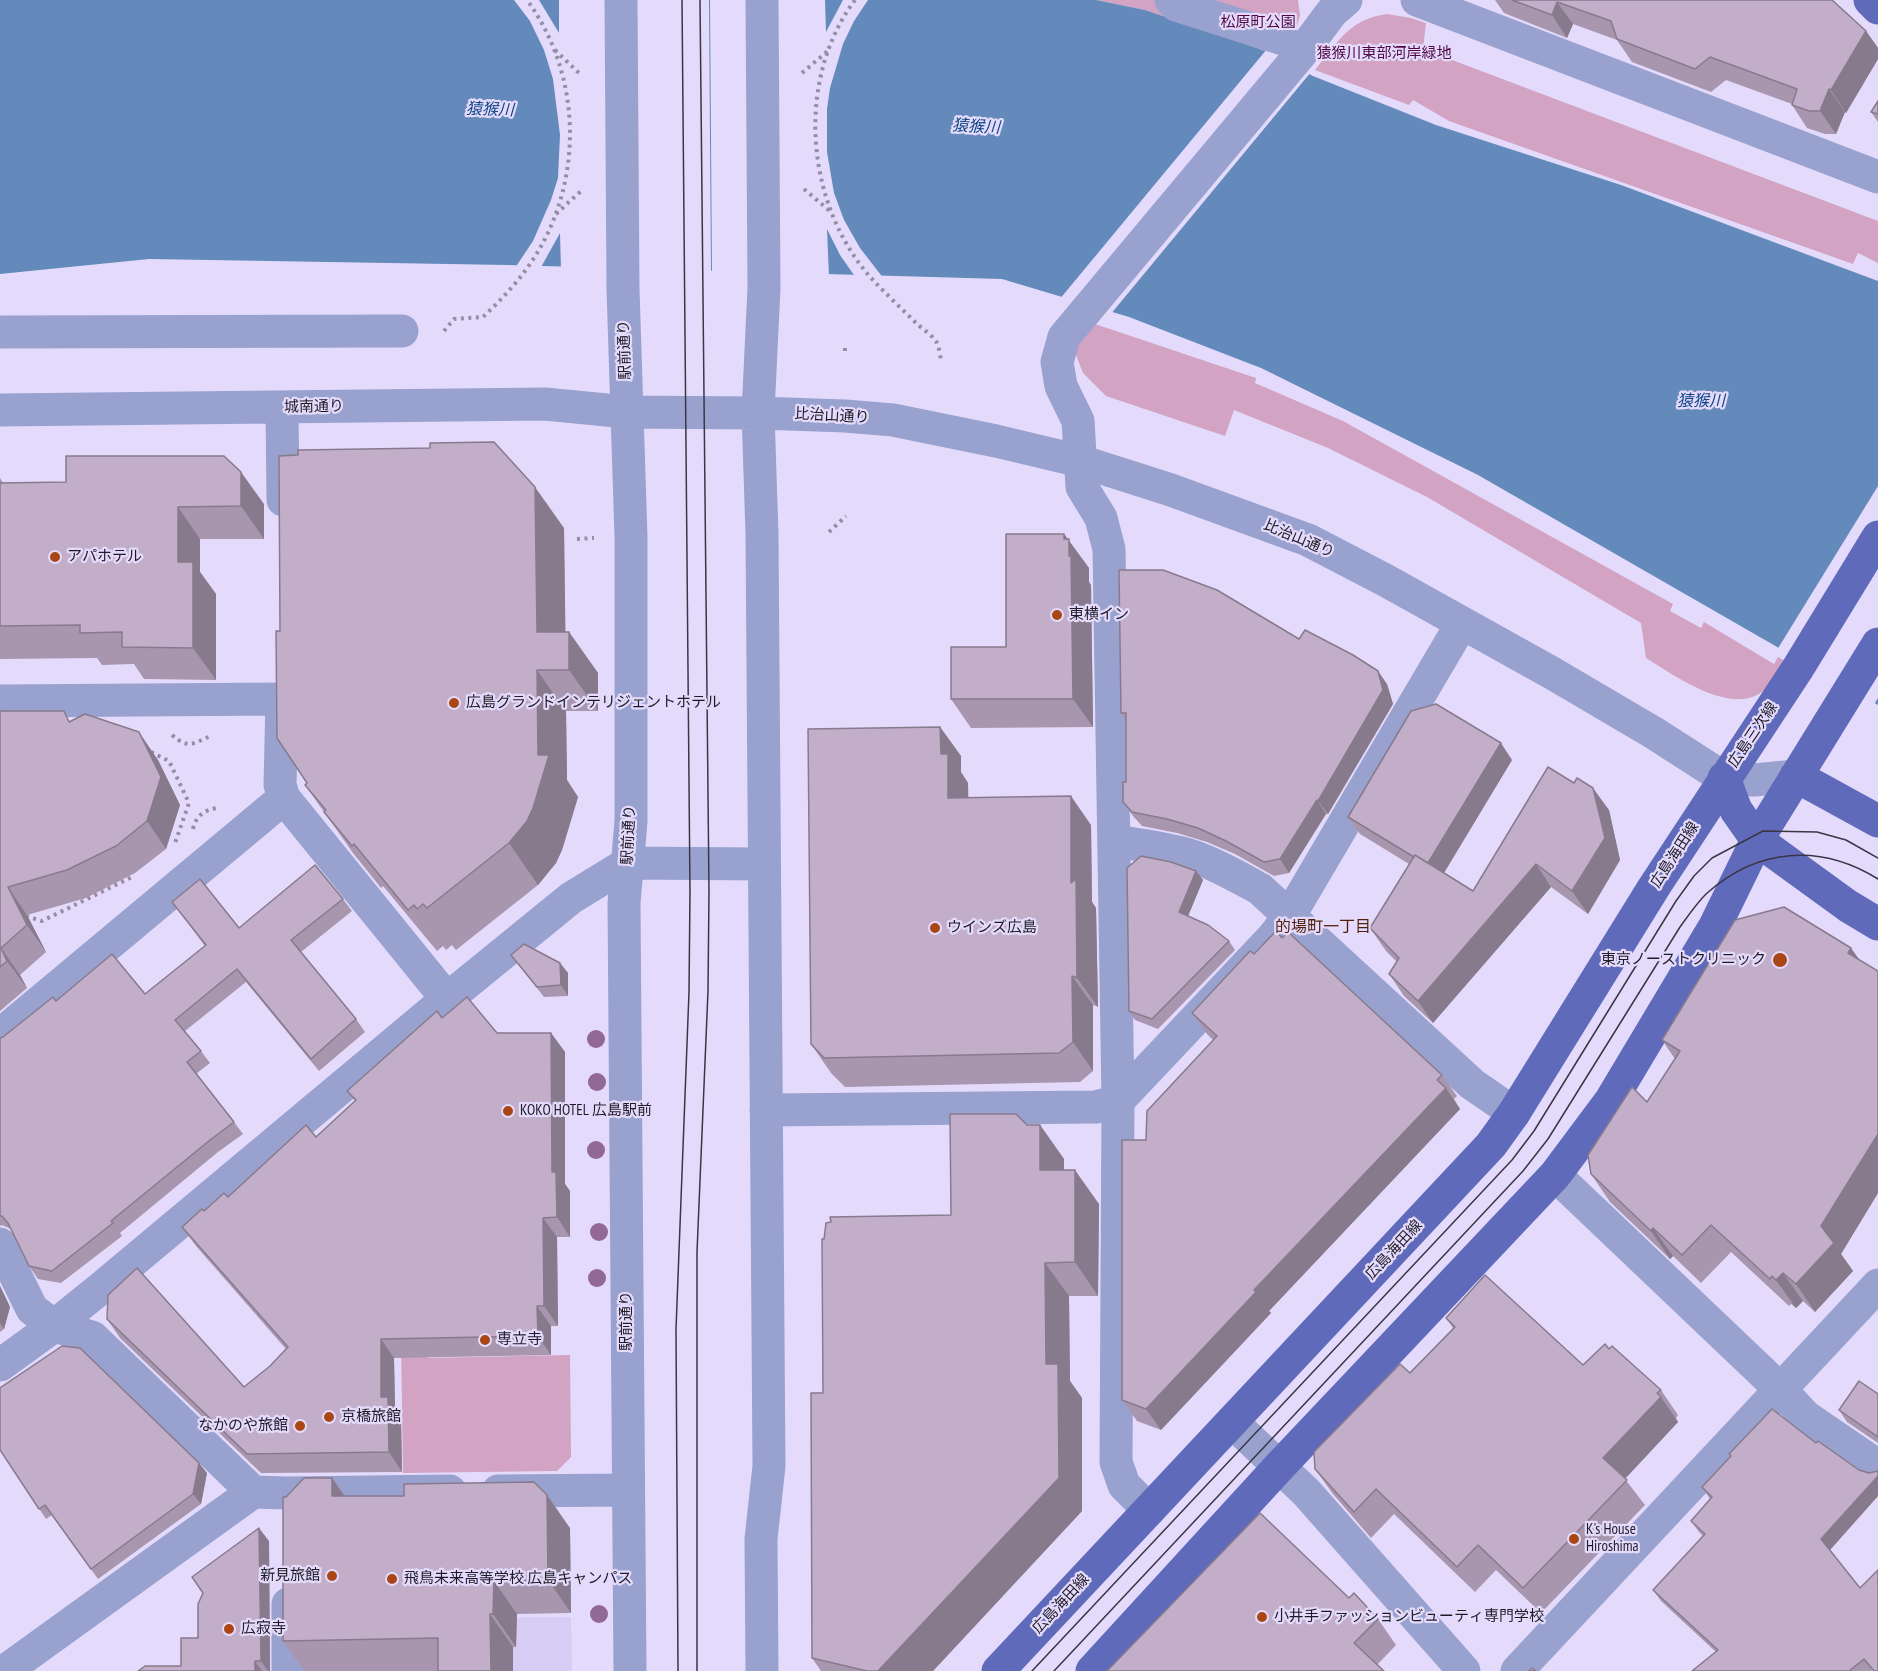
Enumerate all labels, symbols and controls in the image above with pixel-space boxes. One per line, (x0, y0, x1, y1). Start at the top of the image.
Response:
park label: 松原町公園 (1221, 14, 1295, 32)
park label: 猿猴川東部河岸緑地 (1317, 45, 1451, 63)
water label: 猿猴川 (466, 100, 514, 120)
water label: 猿猴川 (952, 116, 1000, 138)
street label: 駅前通り (615, 320, 635, 380)
water label: 猿猴川 (1677, 391, 1725, 411)
street label: 城南通り (284, 397, 344, 417)
street label: 比治山通り (794, 405, 870, 427)
street label: 比治山通り (1261, 516, 1337, 562)
place label: アパホテル (67, 548, 142, 566)
marker: アパホテル (48, 550, 62, 564)
place label: 東横イン (1069, 606, 1129, 624)
marker: 東横イン (1050, 608, 1064, 622)
place label: 広島グランドインテリジェントホテル (466, 694, 721, 712)
marker: 広島グランドインテリジェントホテル (447, 696, 461, 710)
street label: 広島三次線 (1725, 699, 1781, 771)
street label: 駅前通り (618, 805, 640, 865)
street label: 広島海田線 (1647, 819, 1703, 891)
district label: 的場町一丁目 (1275, 917, 1371, 937)
place label: ウインズ広島 (947, 919, 1037, 937)
marker: ウインズ広島 (928, 921, 942, 935)
place label: 東京ノーストクリニック (1601, 951, 1766, 969)
marker: 東京ノーストクリニック (1771, 951, 1789, 969)
place label: KOKO HOTEL 広島駅前 (520, 1102, 652, 1120)
marker: KOKO HOTEL 広島駅前 (501, 1104, 515, 1118)
street label: 広島海田線 (1362, 1216, 1426, 1284)
street label: 駅前通り (618, 1291, 636, 1351)
place label: 専立寺 (497, 1331, 542, 1349)
marker: 専立寺 (478, 1333, 492, 1347)
place label: 京橋旅館 (341, 1408, 401, 1426)
marker: 京橋旅館 (322, 1410, 336, 1424)
place label: なかのや旅館 (198, 1417, 288, 1435)
marker: なかのや旅館 (293, 1419, 307, 1433)
place label: K's House Hiroshima (1586, 1521, 1639, 1556)
marker: K's House Hiroshima (1567, 1532, 1581, 1546)
place label: 新見旅館 (260, 1567, 320, 1585)
marker: 新見旅館 (325, 1569, 339, 1583)
place label: 飛鳥未来高等学校 広島キャンパス (404, 1570, 632, 1588)
street label: 広島海田線 (1029, 1570, 1093, 1638)
marker: 飛鳥未来高等学校 広島キャンパス (385, 1572, 399, 1586)
place label: 小井手ファッションビューティ専門学校 (1274, 1608, 1544, 1626)
marker: 小井手ファッションビューティ専門学校 (1255, 1610, 1269, 1624)
place label: 広寂寺 (241, 1620, 286, 1638)
marker: 広寂寺 (222, 1622, 236, 1636)

